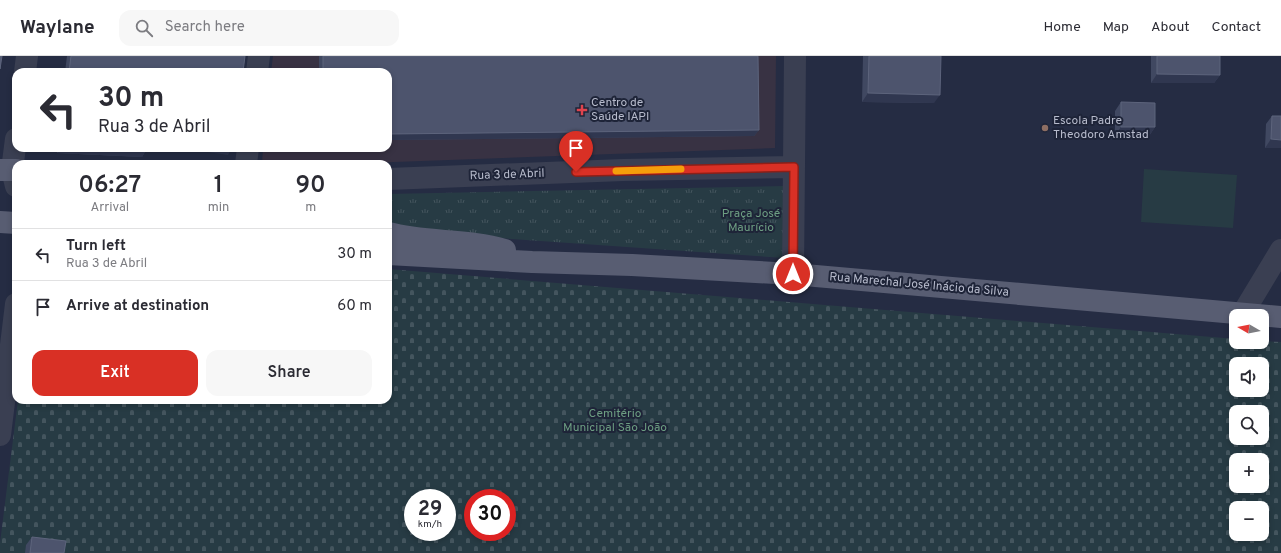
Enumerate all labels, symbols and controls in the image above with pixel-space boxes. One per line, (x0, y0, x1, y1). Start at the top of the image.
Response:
search box (119, 10, 399, 46)
text: Waylane (20, 16, 95, 40)
icon: search (133, 17, 155, 39)
text: Search here (165, 18, 245, 37)
text: Home (1044, 19, 1081, 36)
text: Map (1103, 19, 1129, 36)
text: About (1151, 19, 1190, 36)
text: Contact (1212, 19, 1261, 36)
text: 30 m (98, 81, 164, 117)
icon: left (32, 84, 84, 136)
place label: Centro de Saúde IAPI (591, 95, 649, 125)
marker: Centro de Saúde IAPI (576, 104, 588, 116)
place label: Escola Padre Theodoro Amstad (1053, 113, 1149, 143)
text: Rua 3 de Abril (98, 116, 210, 139)
marker: Escola Padre Theodoro Amstad (1040, 123, 1050, 133)
pin (559, 131, 593, 172)
icon: arrive (565, 137, 587, 159)
street label: Rua 3 de Abril (469, 166, 545, 184)
text: 06:27 (78, 171, 141, 201)
text: 1 (214, 171, 223, 201)
text: 90 (296, 171, 326, 201)
text: Arrival (90, 200, 129, 216)
text: min (208, 200, 229, 216)
text: m (305, 200, 316, 216)
park label: Praça José Maurício (722, 206, 780, 236)
text: Turn left (66, 237, 126, 256)
icon: left (32, 244, 54, 266)
text: 30 m (337, 245, 372, 264)
position arrow (772, 253, 814, 295)
text: Rua 3 de Abril (66, 256, 147, 272)
street label: Rua Marechal José Inácio da Silva (829, 269, 1009, 301)
icon: arrive (32, 296, 54, 318)
text: Arrive at destination (66, 297, 209, 316)
text: 60 m (337, 297, 372, 316)
north arrow (1229, 309, 1269, 349)
map controls (1229, 309, 1269, 541)
button: Exit (32, 350, 198, 396)
button: Share (206, 350, 372, 396)
button: sound (1229, 357, 1269, 397)
button: search (1229, 405, 1269, 445)
park label: Cemitério Municipal São João (563, 406, 667, 436)
button: + (1229, 453, 1269, 493)
speed limit sign: 30 (464, 489, 516, 541)
text: 29 (418, 497, 442, 523)
button: − (1229, 501, 1269, 541)
text: km/h (418, 518, 442, 531)

